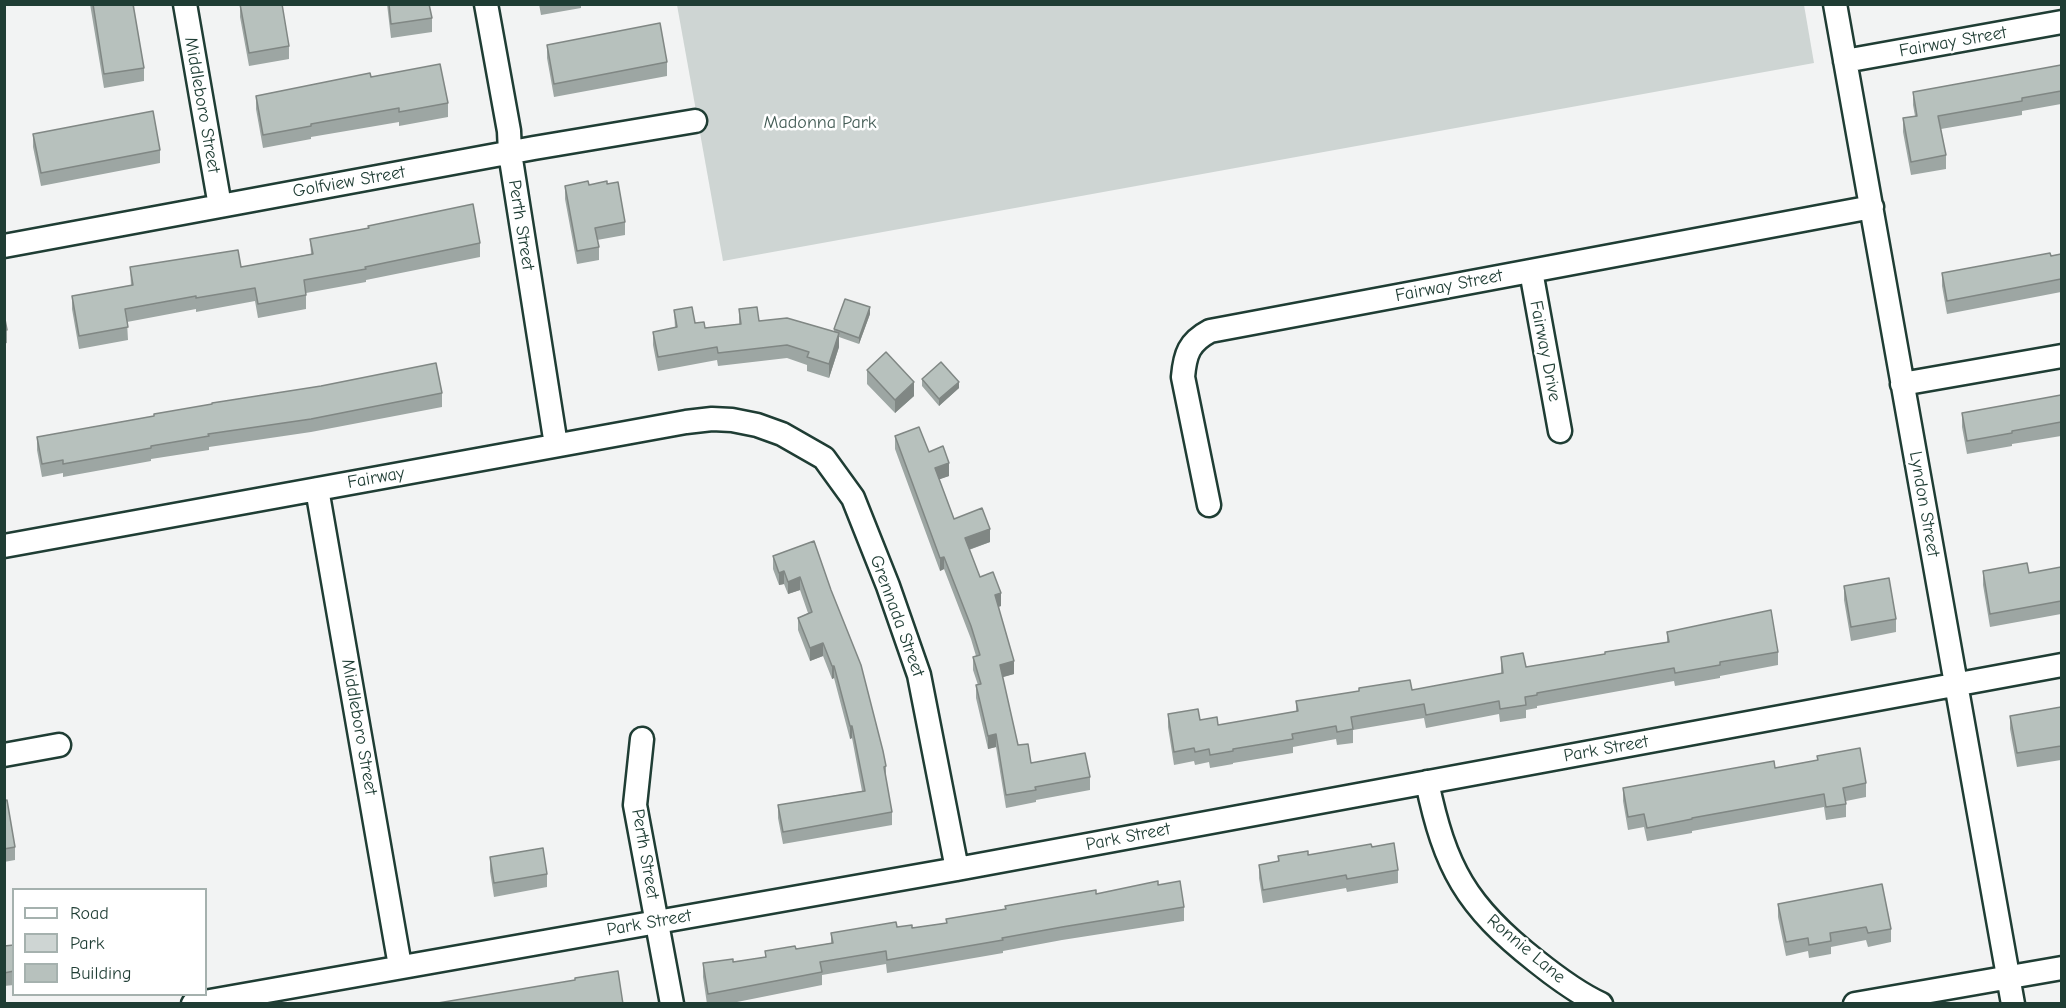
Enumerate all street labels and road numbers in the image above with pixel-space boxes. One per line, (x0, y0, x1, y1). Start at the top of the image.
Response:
street label: Fairway Street (1898, 22, 2008, 62)
street label: Middleboro Street (179, 35, 225, 175)
street label: Golfview Street (291, 161, 407, 203)
street label: Perth Street (503, 178, 539, 272)
street label: Fairway Street (1394, 265, 1504, 307)
street label: Fairway Drive (1525, 299, 1565, 403)
street label: Lyndon Street (1904, 449, 1944, 559)
street label: Fairway (346, 462, 406, 494)
street label: Grennada Street (865, 552, 929, 680)
street label: Middleboro Street (336, 657, 382, 797)
street label: Park Street (1562, 731, 1650, 767)
street label: Perth Street (626, 807, 664, 901)
street label: Park Street (1084, 818, 1172, 856)
street label: Park Street (605, 905, 693, 941)
street label: Ronnie Lane (1482, 910, 1570, 988)

